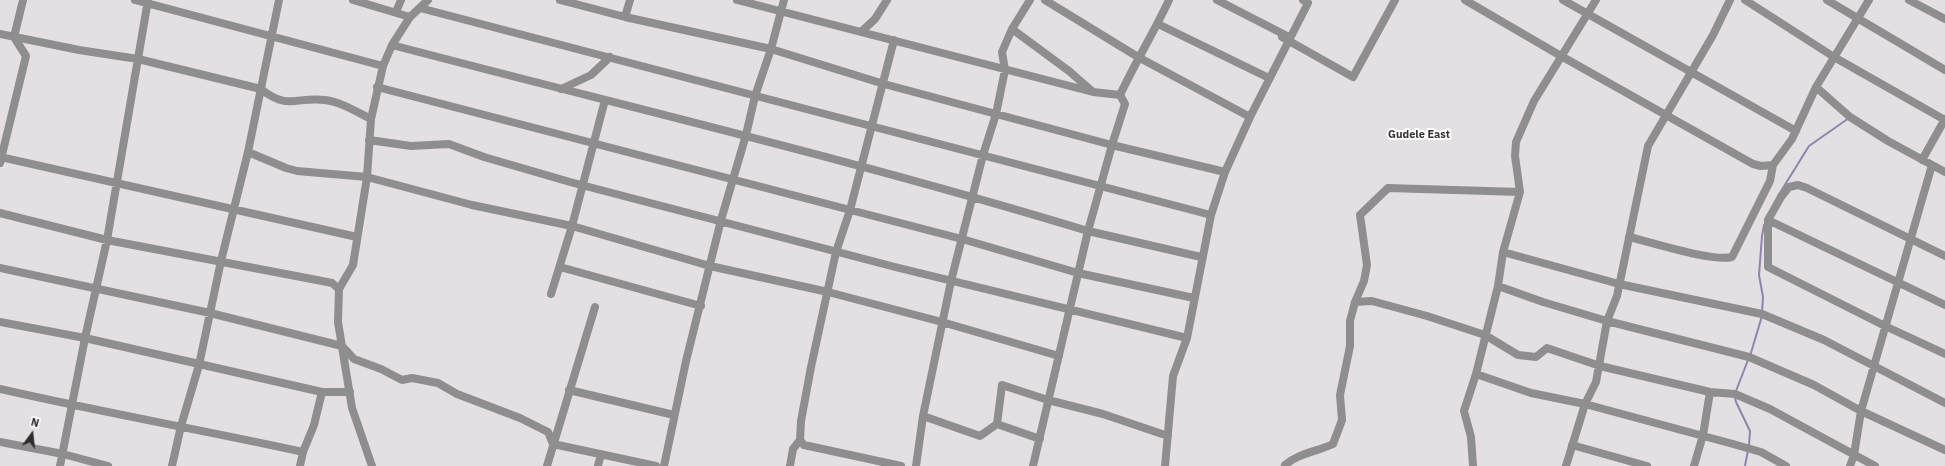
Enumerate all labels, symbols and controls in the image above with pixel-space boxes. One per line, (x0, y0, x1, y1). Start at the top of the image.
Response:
district label: Gudele East (1388, 128, 1450, 142)
north arrow (12, 414, 52, 454)
text: N (29, 415, 41, 430)

